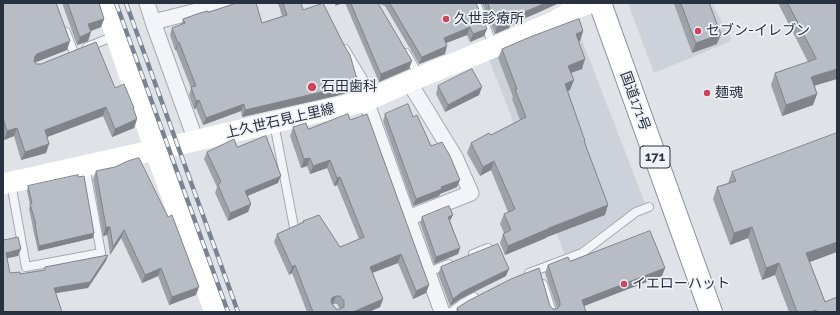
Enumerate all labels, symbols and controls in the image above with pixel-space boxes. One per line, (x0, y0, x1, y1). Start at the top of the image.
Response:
place label: 久世診療所 (454, 11, 524, 27)
marker: 久世診療所 (441, 14, 451, 24)
place label: セブン-イレブン (706, 23, 810, 39)
marker: セブン-イレブン (693, 26, 703, 36)
street label: 国道171号 (617, 69, 653, 133)
place label: 石田歯科 (321, 79, 377, 95)
marker: 石田歯科 (306, 81, 318, 93)
place label: 麺魂 (715, 85, 743, 101)
marker: 麺魂 (702, 88, 712, 98)
street label: 上久世石見上里線 (224, 100, 336, 142)
road number: 171 (640, 146, 670, 168)
place label: イエローハット (632, 276, 730, 292)
marker: イエローハット (619, 279, 629, 289)

